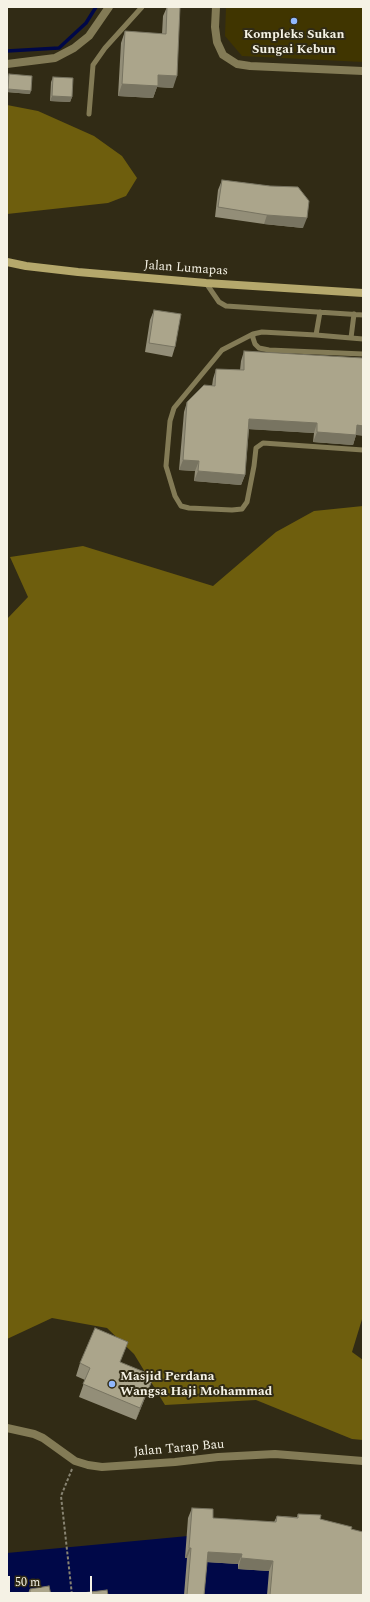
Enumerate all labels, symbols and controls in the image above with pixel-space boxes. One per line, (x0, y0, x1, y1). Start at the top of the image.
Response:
marker: Kompleks Sukan Sungai Kebun (289, 16, 299, 26)
place label: Kompleks Sukan Sungai Kebun (243, 27, 345, 58)
street label: Jalan Lumapas (143, 258, 229, 280)
place label: Masjid Perdana Wangsa Haji Mohammad (120, 1369, 272, 1400)
marker: Masjid Perdana Wangsa Haji Mohammad (107, 1379, 117, 1389)
street label: Jalan Tarap Bau (133, 1437, 225, 1461)
scale bar (10, 1568, 94, 1594)
text: 50 m (15, 1573, 40, 1592)

